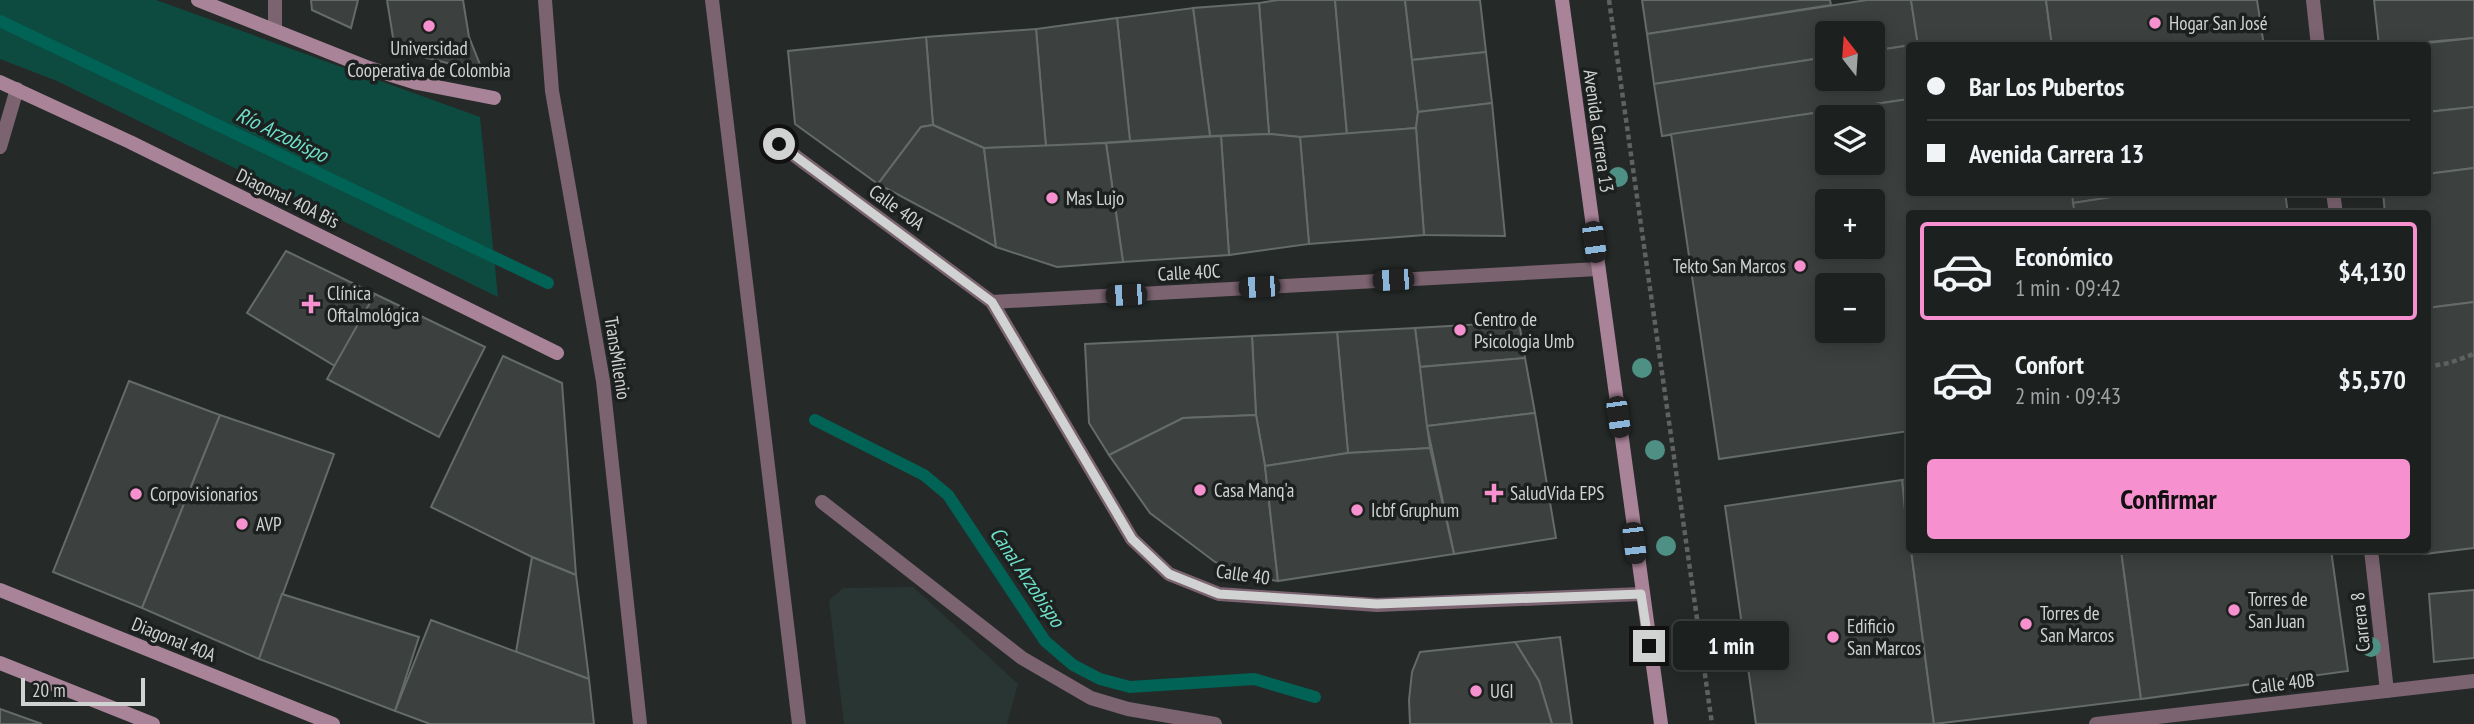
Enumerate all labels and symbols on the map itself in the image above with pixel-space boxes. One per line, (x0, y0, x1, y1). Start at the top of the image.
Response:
place label: Hogar San José (2169, 11, 2268, 35)
marker: Hogar San José (2147, 15, 2163, 31)
marker: Universidad Cooperativa de Colombia (421, 18, 437, 34)
north arrow (1815, 21, 1885, 91)
place label: Universidad Cooperativa de Colombia (347, 36, 511, 82)
street label: Avenida Carrera 13 (1578, 68, 1620, 194)
water label: Río Arzobispo (232, 101, 334, 169)
route start (763, 128, 795, 160)
street label: Diagonal 40A Bis (233, 163, 343, 233)
street label: Calle 40A (865, 179, 929, 235)
place label: Mas Lujo (1066, 186, 1124, 210)
marker: Mas Lujo (1044, 190, 1060, 206)
car (1581, 220, 1608, 264)
place label: Tekto San Marcos (1673, 254, 1786, 278)
street label: Calle 40C (1157, 258, 1221, 286)
marker: Tekto San Marcos (1792, 258, 1808, 274)
car (1372, 268, 1415, 292)
car (1238, 275, 1281, 299)
place label: Clínica Oftalmológica (327, 281, 419, 327)
car (1105, 283, 1148, 307)
marker: Clínica Oftalmológica (301, 294, 321, 314)
place label: Centro de Psicologia Umb (1474, 307, 1574, 353)
street label: TransMilenio (600, 315, 636, 401)
marker: Centro de Psicologia Umb (1452, 322, 1468, 338)
car (1605, 395, 1632, 439)
place label: Casa Manq'a (1214, 478, 1294, 502)
place label: SaludVida EPS (1510, 481, 1604, 505)
place label: Corpovisionarios (150, 482, 258, 506)
marker: Casa Manq'a (1192, 482, 1208, 498)
marker: SaludVida EPS (1484, 483, 1504, 503)
marker: Corpovisionarios (128, 486, 144, 502)
place label: Icbf Gruphum (1371, 498, 1459, 522)
marker: Icbf Gruphum (1349, 502, 1365, 518)
place label: AVP (256, 512, 282, 536)
marker: AVP (234, 516, 250, 532)
water label: Canal Arzobispo (984, 521, 1072, 634)
car (1622, 521, 1647, 565)
street label: Calle 40 (1215, 558, 1271, 590)
place label: Torres de San Juan (2248, 587, 2308, 633)
street label: Carrera 8 (2345, 591, 2375, 653)
place label: Torres de San Marcos (2040, 601, 2114, 647)
marker: Torres de San Juan (2226, 602, 2242, 618)
street label: Diagonal 40A (128, 611, 220, 667)
place label: Edificio San Marcos (1847, 614, 1921, 660)
marker: Torres de San Marcos (2018, 616, 2034, 632)
callout: 1 min (1674, 622, 1789, 670)
marker: Edificio San Marcos (1825, 629, 1841, 645)
route end (1633, 630, 1665, 662)
street label: Calle 40B (2250, 667, 2316, 699)
scale bar (21, 675, 145, 707)
place label: UGI (1490, 679, 1514, 703)
marker: UGI (1468, 683, 1484, 699)

